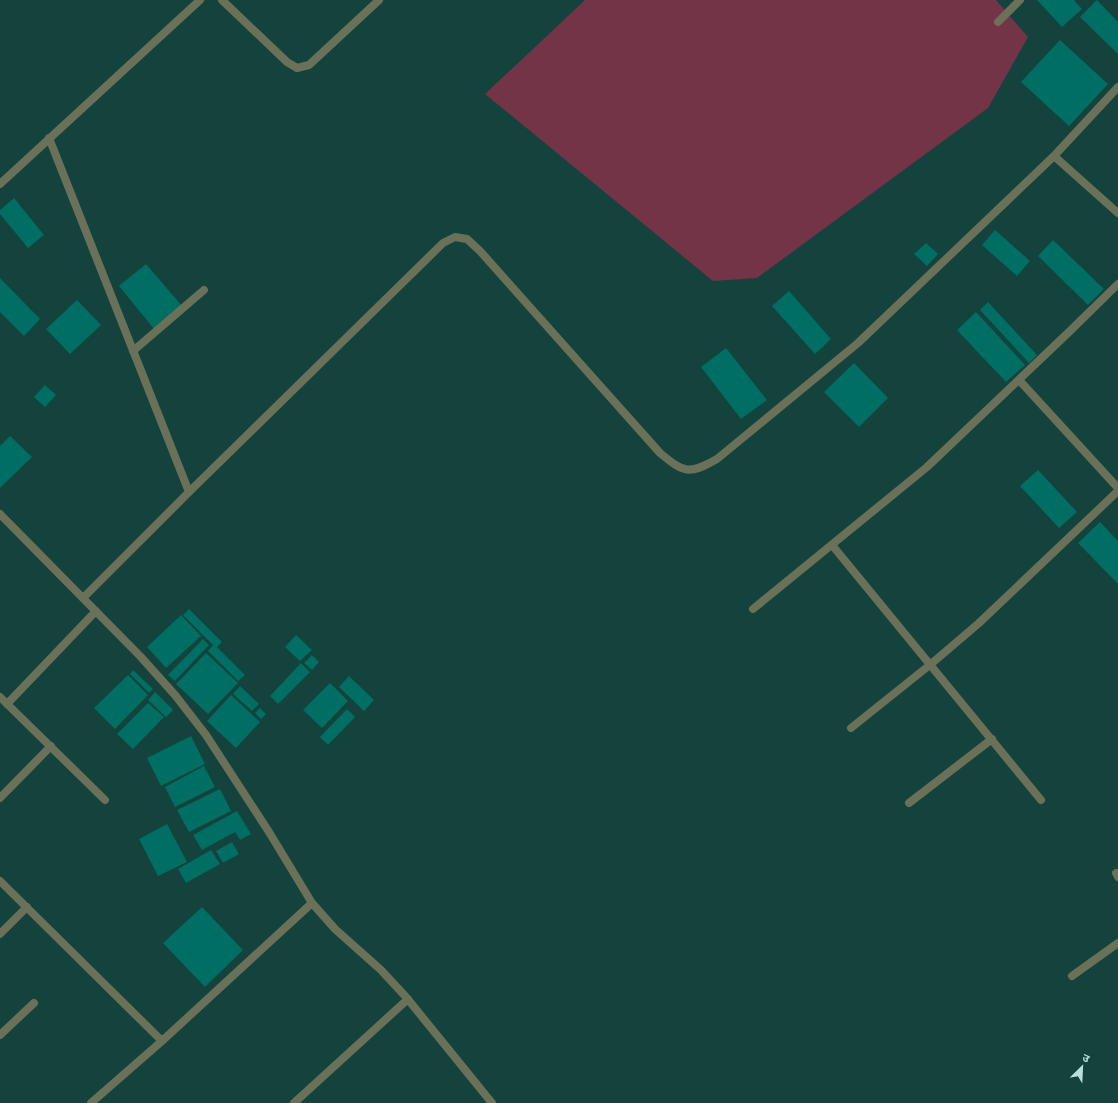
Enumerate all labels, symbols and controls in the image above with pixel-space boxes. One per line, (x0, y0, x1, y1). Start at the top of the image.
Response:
north arrow (1062, 1047, 1102, 1087)
text: उ (1081, 1051, 1092, 1065)

